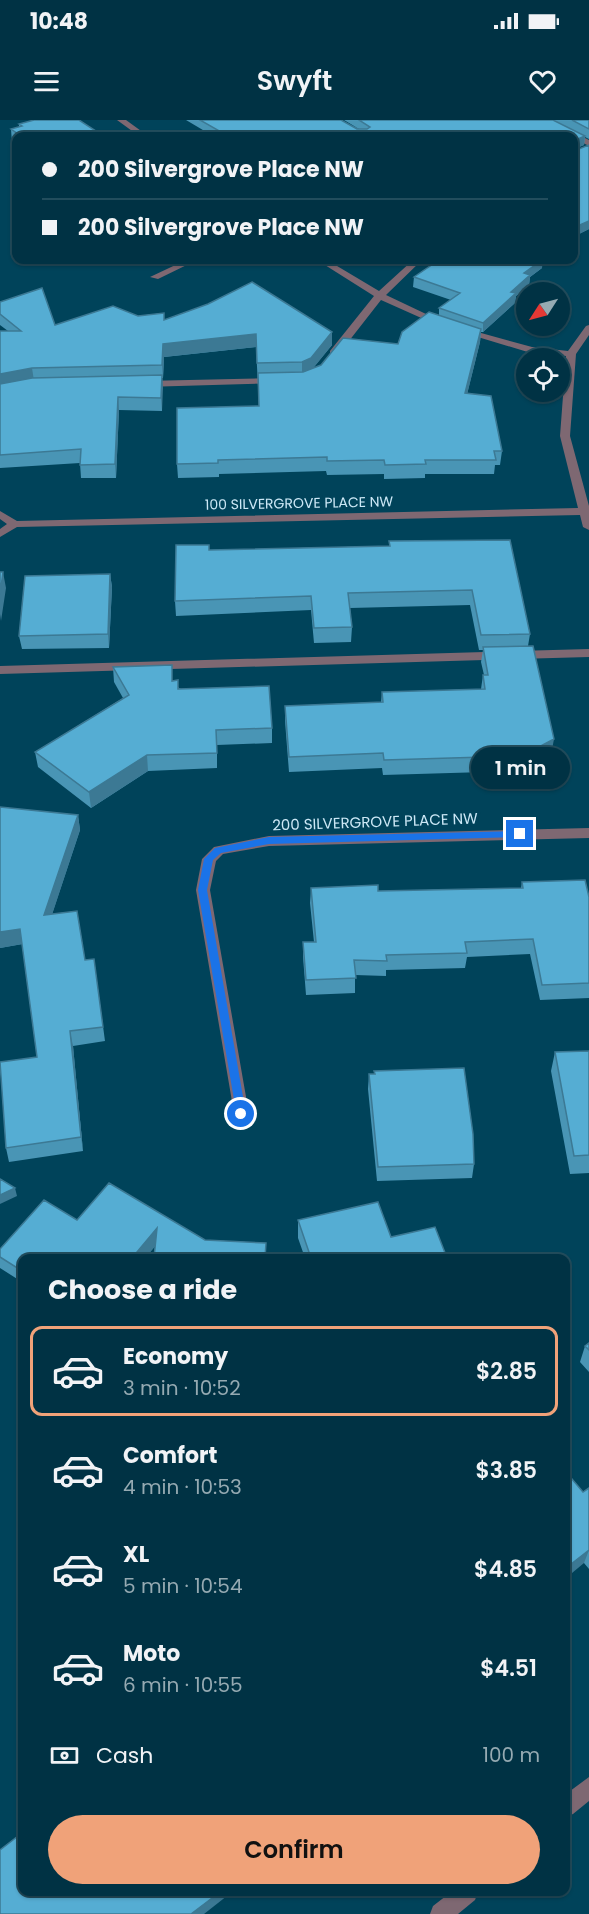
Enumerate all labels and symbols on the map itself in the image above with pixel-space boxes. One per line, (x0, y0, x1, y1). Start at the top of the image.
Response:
north arrow (516, 282, 570, 336)
street label: 100 SILVERGROVE PLACE NW (205, 491, 394, 515)
callout: 1 min (470, 747, 570, 789)
street label: 200 SILVERGROVE PLACE NW (272, 807, 478, 836)
route end (506, 820, 533, 847)
route start (227, 1100, 254, 1127)

